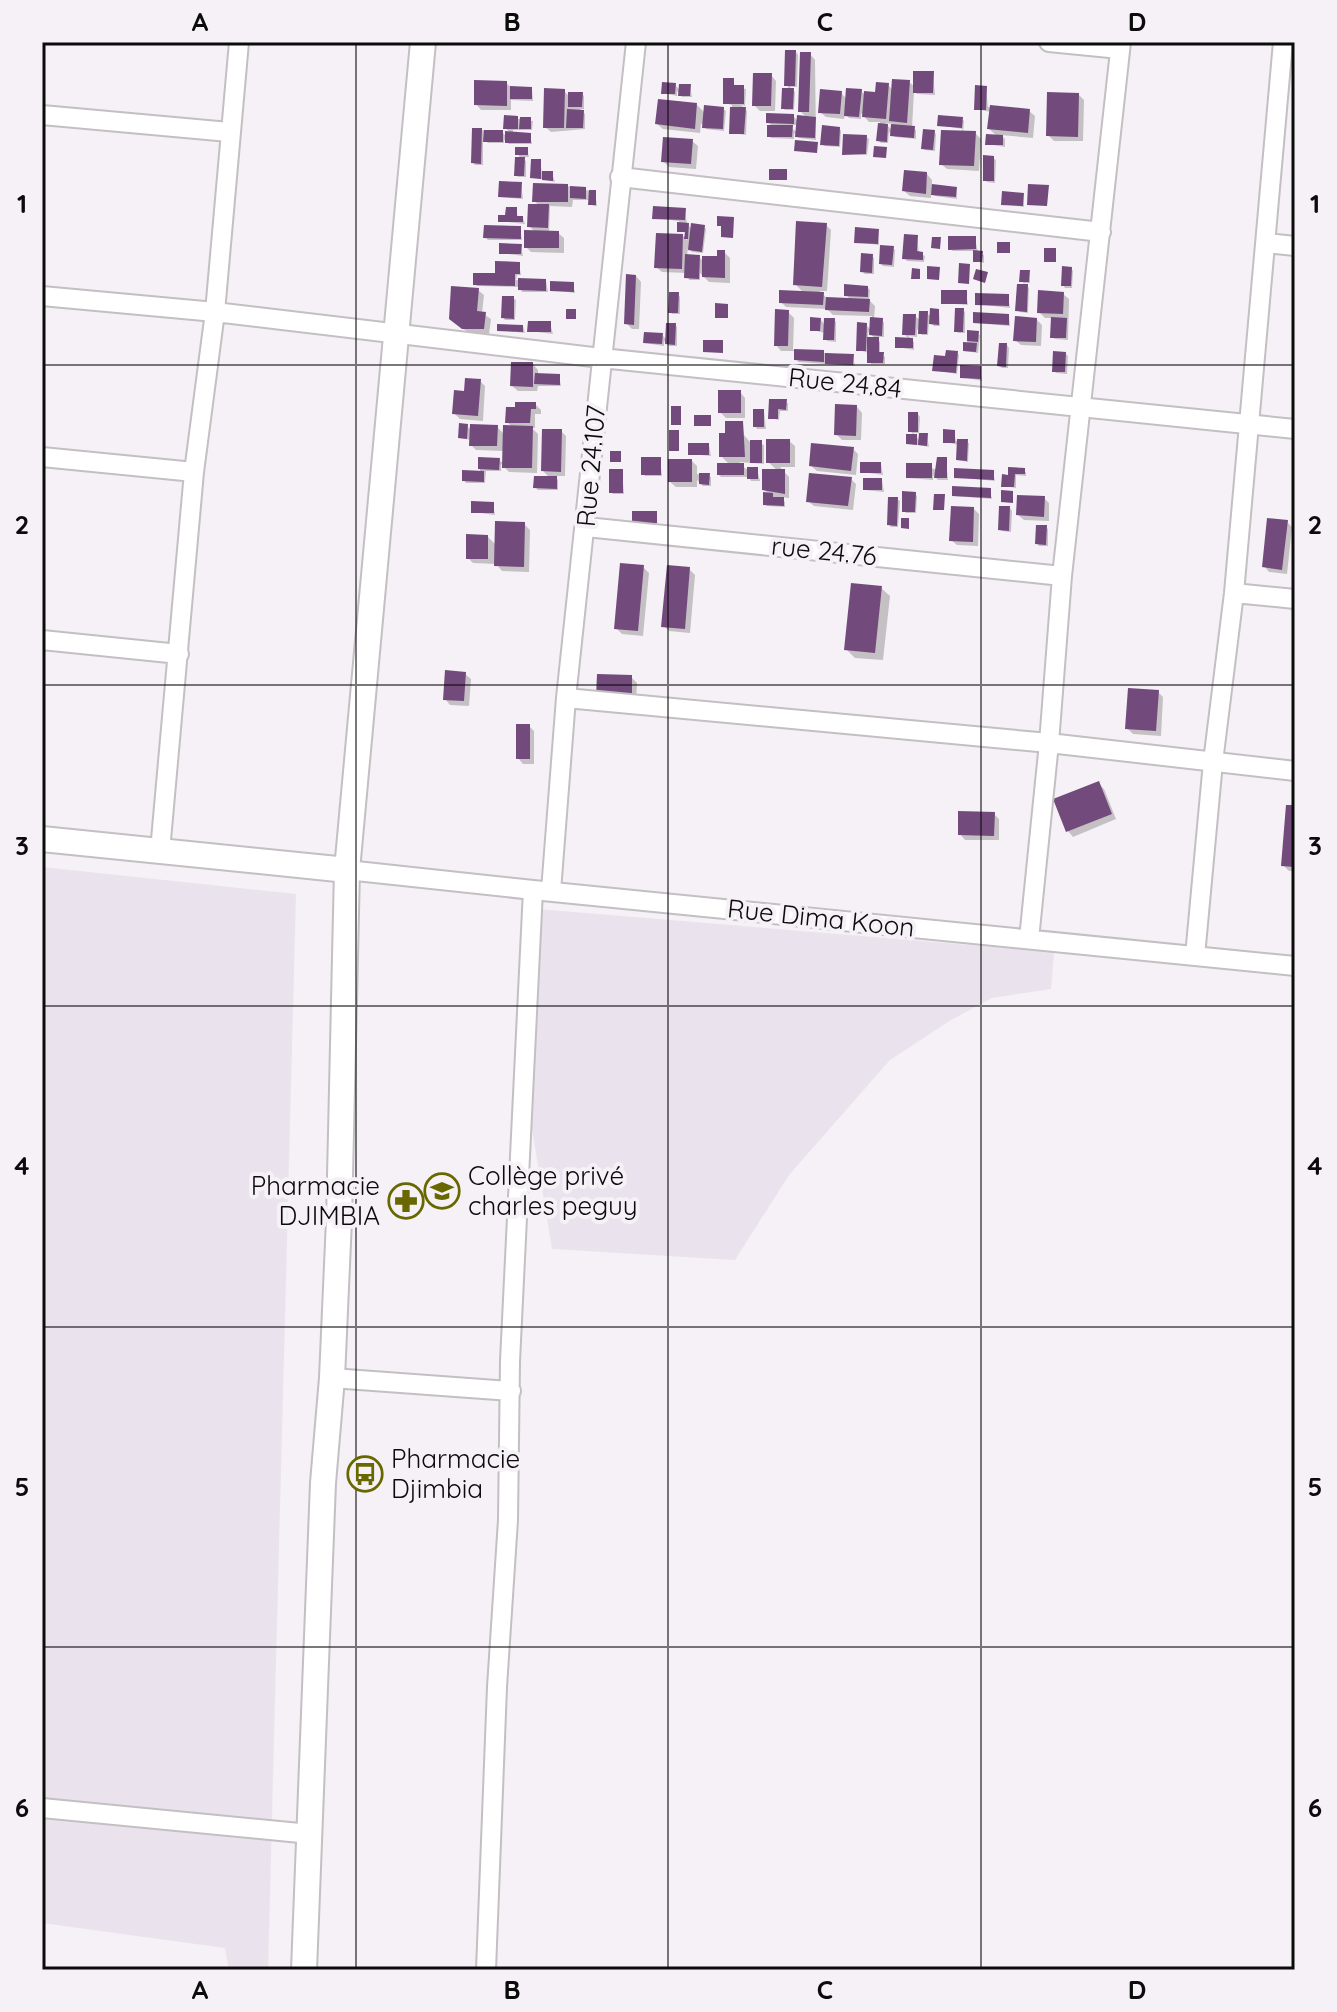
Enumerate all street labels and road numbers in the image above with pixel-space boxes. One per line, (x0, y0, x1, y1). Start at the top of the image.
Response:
street label: Rue 24.84 (787, 360, 903, 405)
street label: Rue 24.107 (569, 404, 612, 528)
street label: rue 24.76 (770, 529, 878, 572)
street label: Rue Dima Koon (726, 891, 916, 944)

